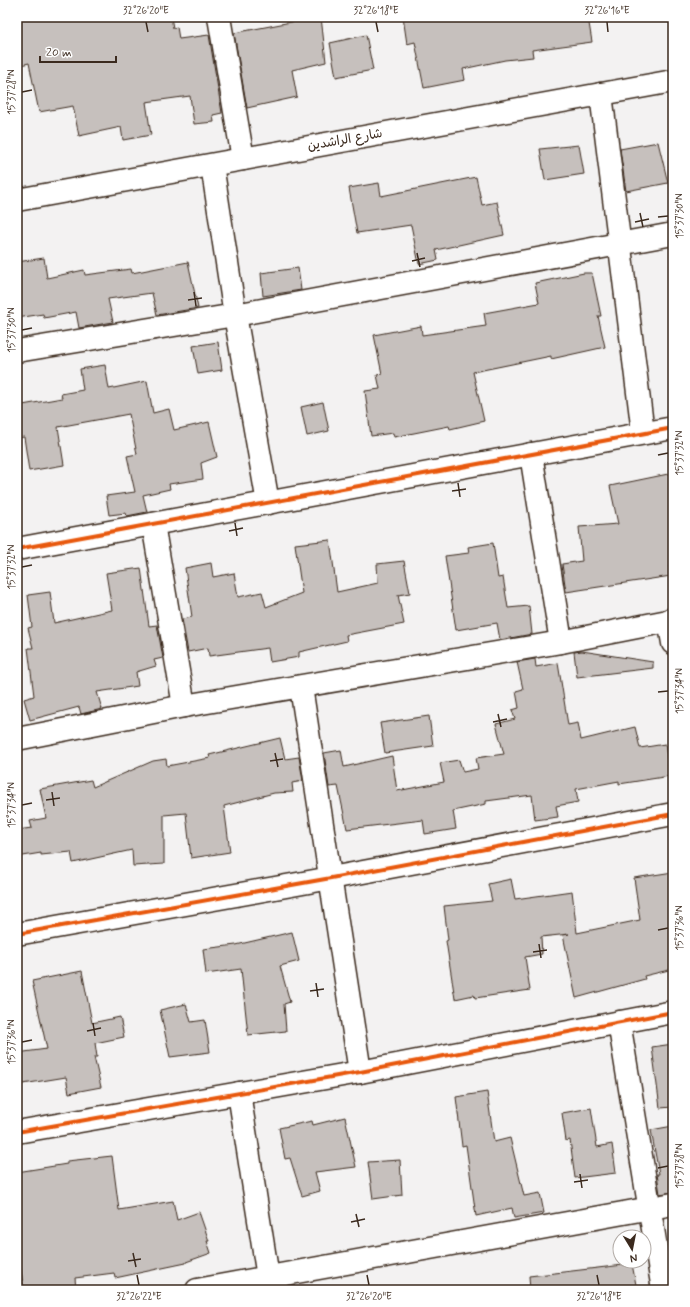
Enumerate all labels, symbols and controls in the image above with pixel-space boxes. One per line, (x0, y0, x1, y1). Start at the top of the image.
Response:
text: 32°26'20"E (123, 4, 169, 18)
text: 32°26'18"E (353, 4, 399, 18)
text: 32°26'16"E (584, 4, 630, 18)
scale bar (40, 38, 116, 64)
text: 20 m (46, 45, 72, 61)
text: 15°37'28"N (5, 69, 19, 115)
street label: شارع الراشدين (306, 125, 384, 155)
text: 15°37'30"N (673, 193, 687, 239)
text: 15°37'30"N (5, 307, 19, 353)
text: 15°37'32"N (673, 430, 687, 475)
text: 15°37'32"N (5, 544, 19, 589)
text: 15°37'34"N (673, 668, 687, 714)
text: 15°37'34"N (5, 782, 19, 828)
text: 15°37'36"N (673, 905, 687, 951)
text: 15°37'36"N (5, 1019, 19, 1065)
text: 15°37'38"N (673, 1143, 687, 1189)
north arrow (612, 1229, 652, 1269)
text: N (629, 1250, 638, 1265)
text: 32°26'22"E (116, 1290, 162, 1304)
text: 32°26'20"E (346, 1290, 392, 1304)
text: 32°26'18"E (576, 1290, 622, 1304)

